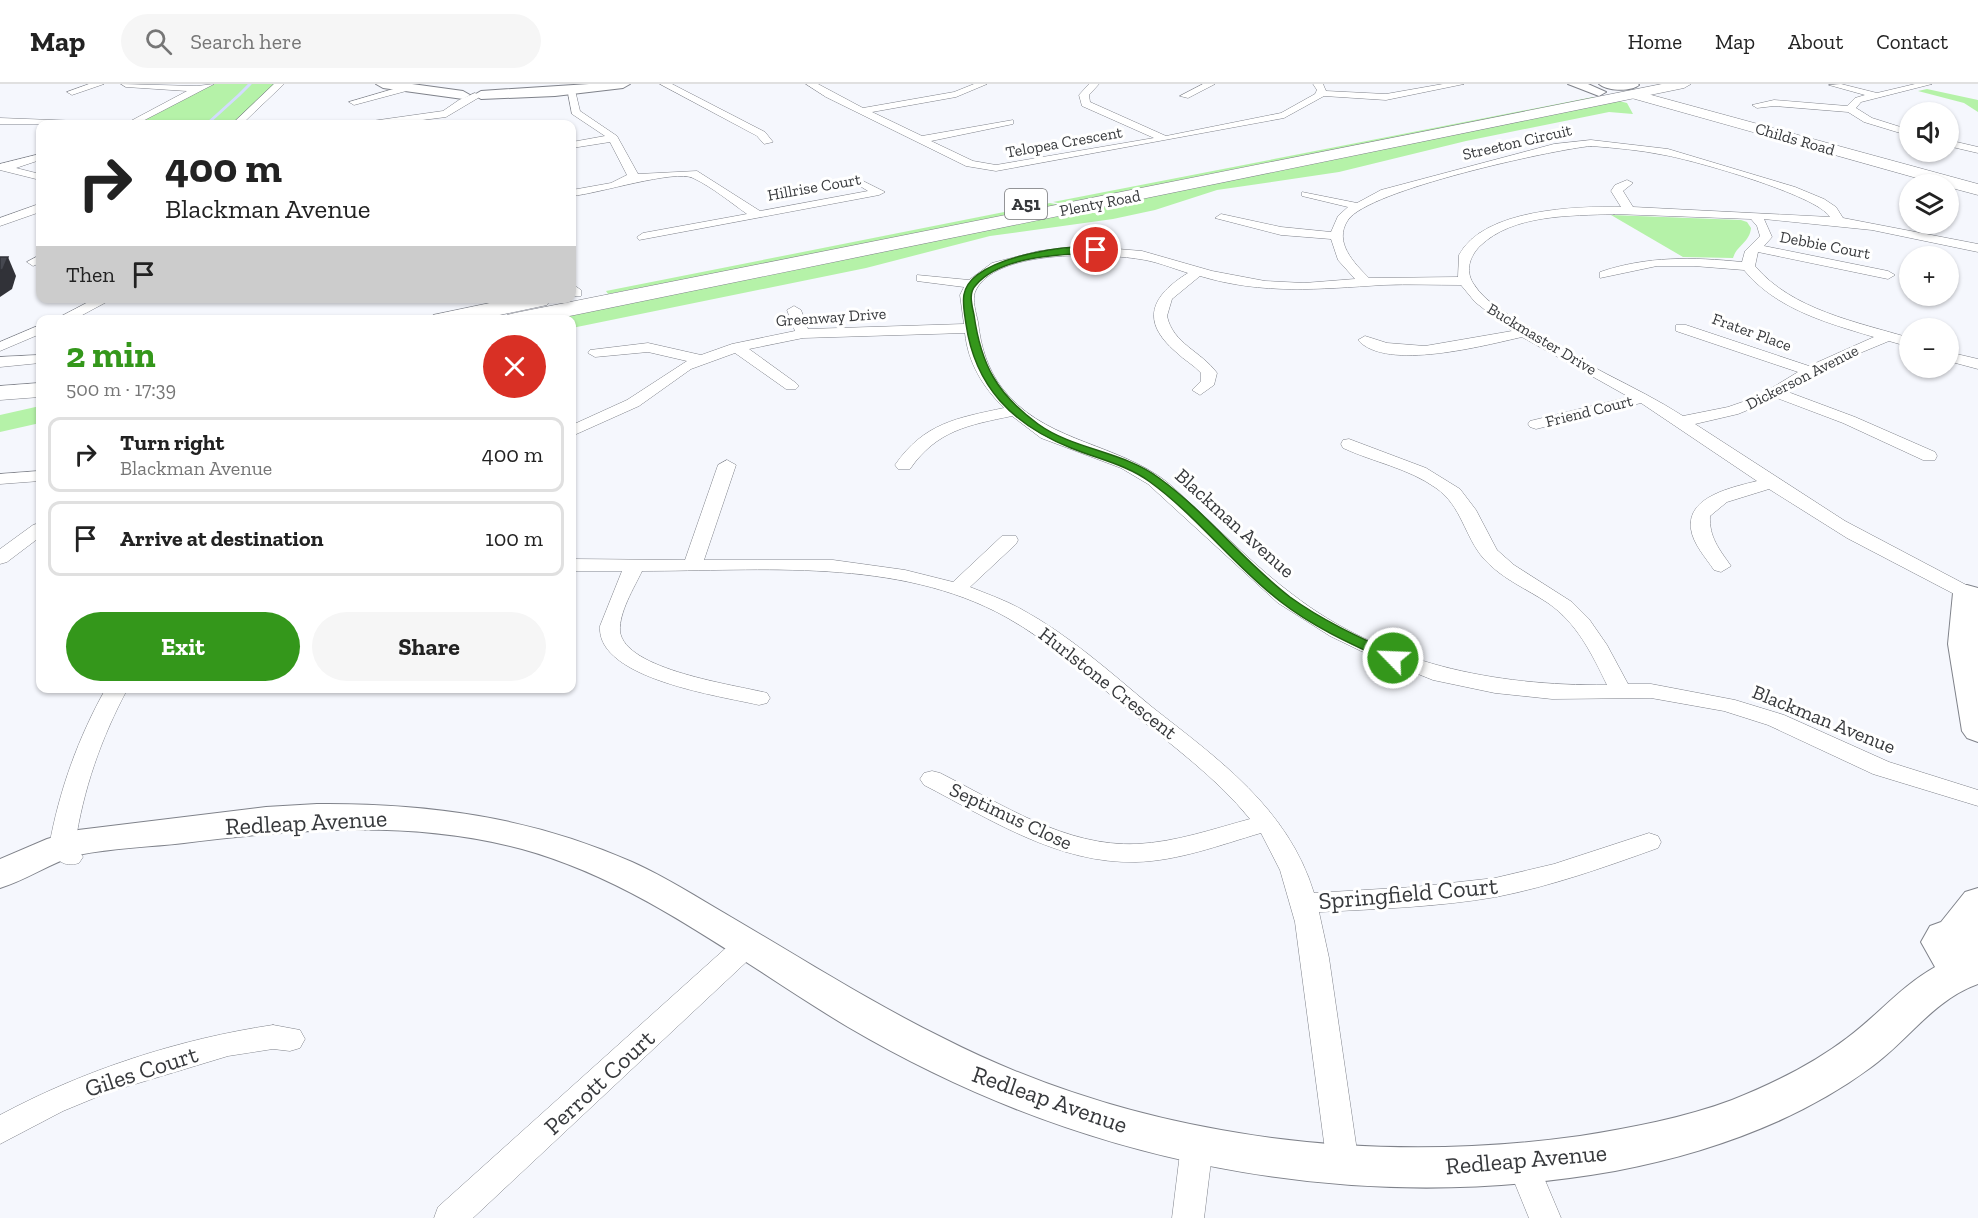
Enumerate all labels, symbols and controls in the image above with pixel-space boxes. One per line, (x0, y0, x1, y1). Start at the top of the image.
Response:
search box (121, 14, 541, 68)
text: Map (30, 25, 85, 58)
icon: search (142, 25, 175, 58)
text: Search here (190, 28, 302, 55)
text: Home (1628, 29, 1682, 54)
text: Map (1715, 29, 1755, 54)
text: About (1788, 29, 1843, 54)
text: Contact (1876, 29, 1948, 54)
map controls (1899, 102, 1959, 378)
button: sound (1899, 102, 1959, 162)
street label: Childs Road (1753, 119, 1837, 159)
street label: Streeton Circuit (1461, 120, 1574, 164)
street label: Telopea Crescent (1004, 122, 1124, 162)
text: 400 m (165, 142, 282, 193)
icon: right (66, 144, 144, 222)
street label: Hillrise Court (766, 169, 862, 205)
button: layers (1899, 174, 1959, 234)
street label: Plenty Road (1058, 186, 1142, 220)
road number: A51 (1005, 189, 1047, 219)
text: Blackman Avenue (165, 193, 371, 225)
pin (1070, 224, 1121, 275)
street label: Debbie Court (1778, 227, 1872, 263)
icon: arrive (1079, 233, 1112, 266)
button: + (1899, 246, 1959, 306)
icon: arrive (127, 258, 160, 291)
text: Then (66, 261, 115, 288)
street label: Buckmaster Drive (1484, 299, 1600, 379)
street label: Greenway Drive (775, 304, 887, 330)
street label: Frater Place (1710, 309, 1794, 355)
button: − (1899, 318, 1959, 378)
text: 2 min (66, 333, 156, 376)
button: close (483, 335, 546, 398)
street label: Dickerson Avenue (1743, 340, 1861, 414)
text: 500 m · 17:39 (66, 377, 176, 401)
street label: Friend Court (1543, 391, 1635, 431)
text: Turn right (120, 429, 224, 456)
icon: right (69, 438, 102, 471)
text: 400 m (482, 441, 543, 468)
text: Blackman Avenue (120, 456, 272, 480)
street label: Blackman Avenue (1170, 463, 1300, 583)
icon: arrive (69, 522, 102, 555)
text: Arrive at destination (120, 525, 323, 552)
text: 100 m (485, 525, 543, 552)
button: Exit (66, 612, 300, 681)
button: Share (312, 612, 546, 681)
street label: Hurlstone Crescent (1034, 622, 1182, 745)
position arrow (1361, 626, 1425, 690)
street label: Blackman Avenue (1749, 679, 1899, 759)
street label: Septimus Close (946, 777, 1076, 855)
street label: Redleap Avenue (224, 803, 388, 841)
street label: Springfield Court (1317, 871, 1499, 915)
street label: Perrott Court (538, 1023, 660, 1141)
street label: Giles Court (81, 1039, 201, 1103)
street label: Redleap Avenue (969, 1059, 1131, 1139)
street label: Redleap Avenue (1444, 1137, 1608, 1181)

